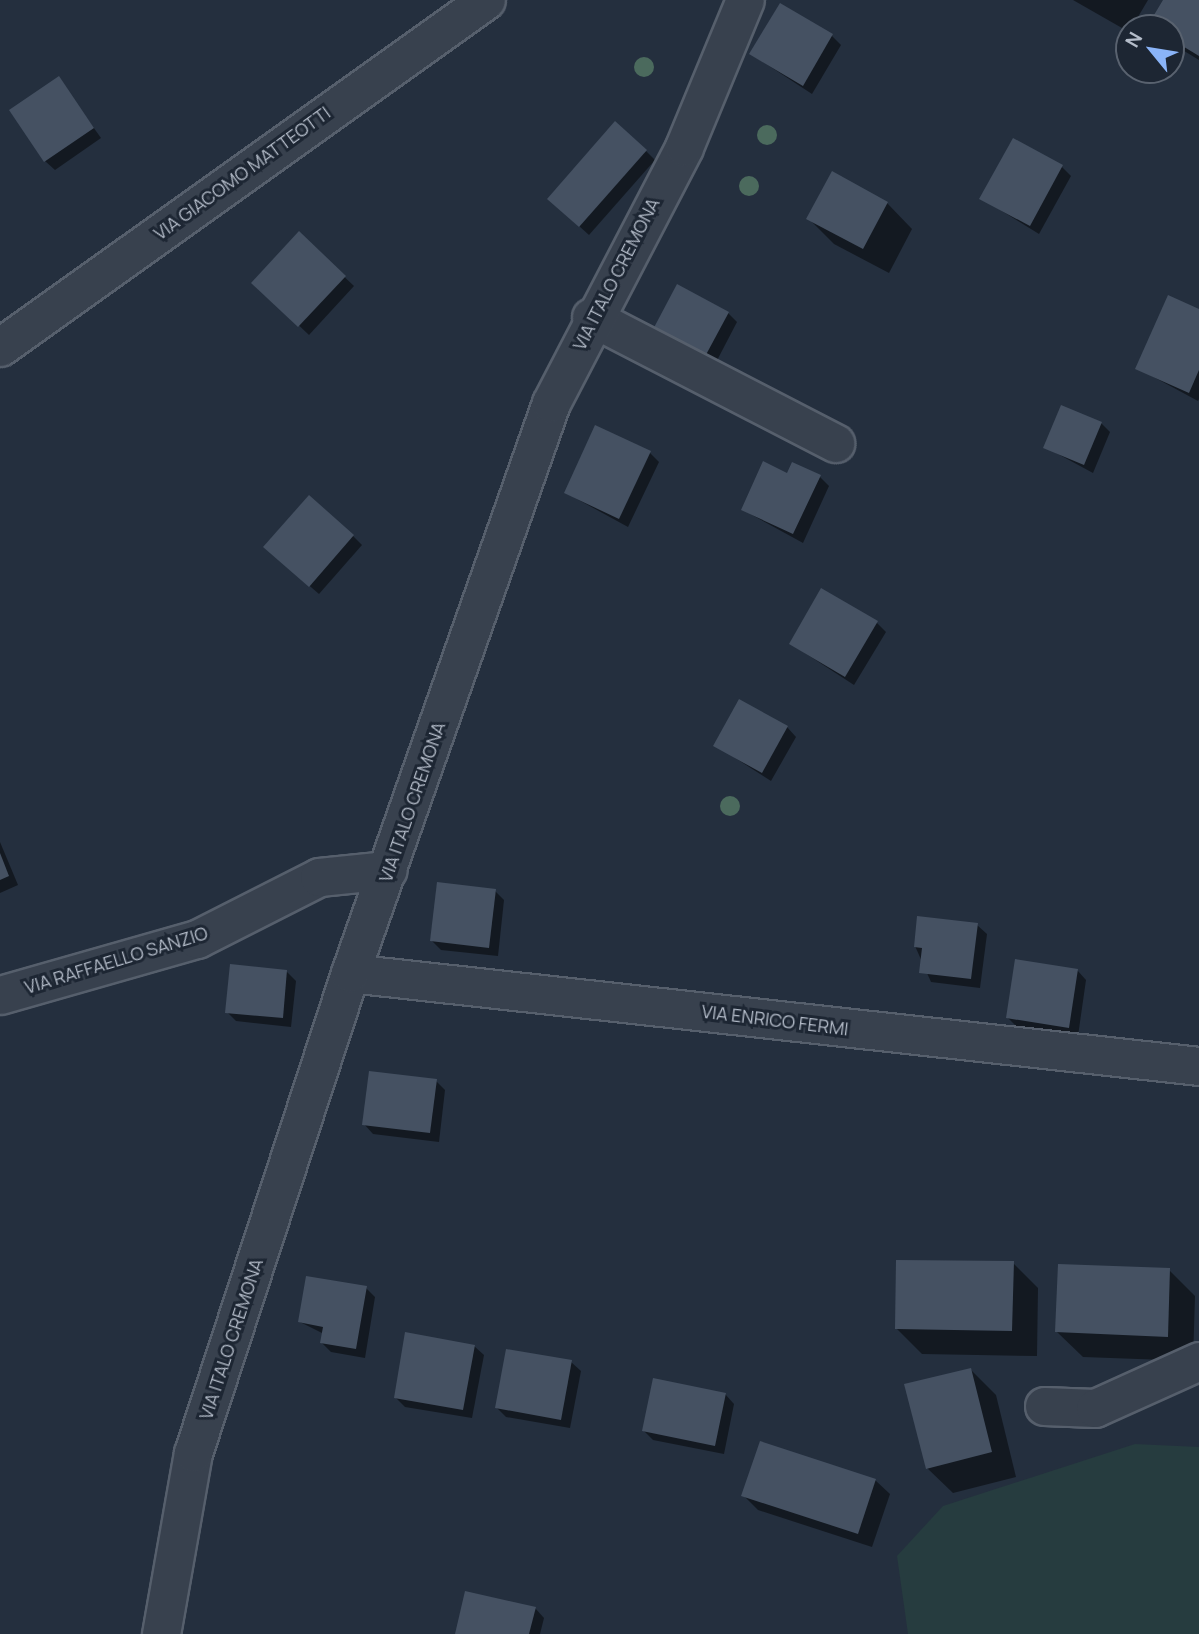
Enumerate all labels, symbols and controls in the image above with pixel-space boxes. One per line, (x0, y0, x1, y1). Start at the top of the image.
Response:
north arrow (1115, 14, 1185, 84)
text: N (1119, 27, 1148, 52)
street label: VIA GIACOMO MATTEOTTI (150, 102, 334, 244)
street label: VIA ITALO CREMONA (568, 194, 664, 354)
street label: VIA ITALO CREMONA (374, 719, 450, 885)
street label: VIA RAFFAELLO SANZIO (22, 922, 210, 998)
street label: VIA ENRICO FERMI (700, 1000, 850, 1040)
street label: VIA ITALO CREMONA (195, 1256, 267, 1422)

